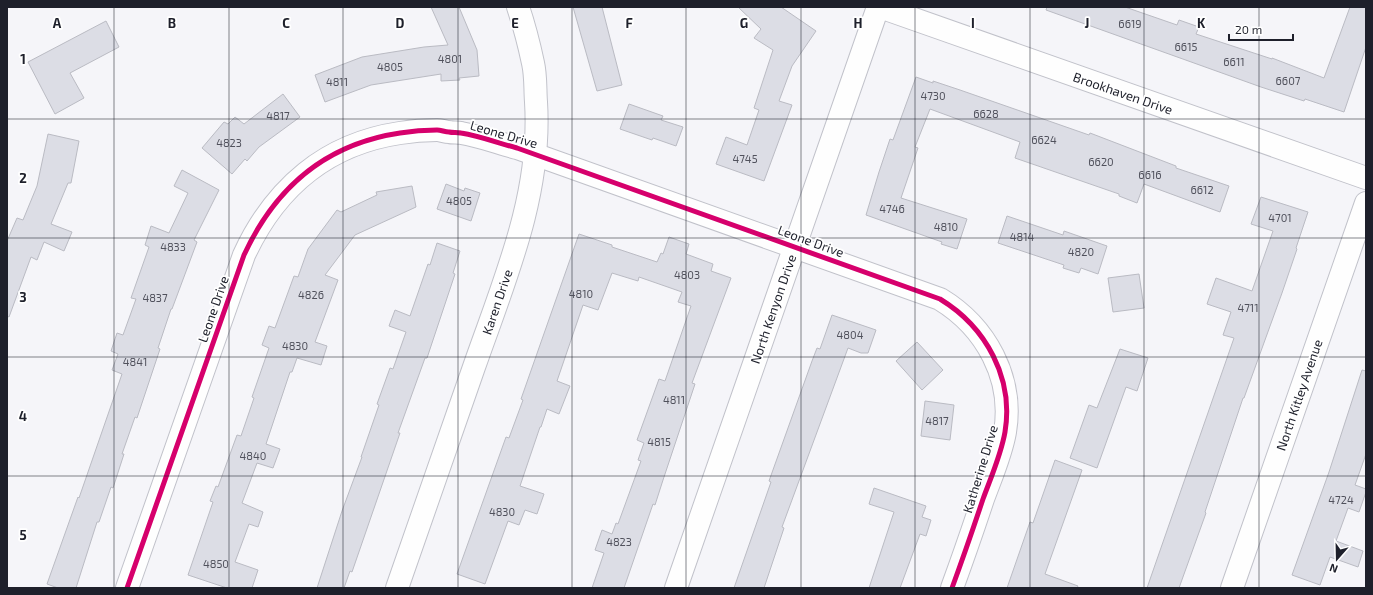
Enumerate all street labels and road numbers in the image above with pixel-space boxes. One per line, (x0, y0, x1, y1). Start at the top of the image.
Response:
street label: Brookhaven Drive (1071, 68, 1175, 118)
street label: Leone Drive (468, 117, 540, 151)
street label: Leone Drive (776, 222, 846, 260)
street label: North Kenyon Drive (747, 252, 799, 366)
street label: Karen Drive (478, 267, 516, 337)
street label: Leone Drive (194, 274, 232, 344)
street label: North Kitley Avenue (1272, 337, 1326, 453)
street label: Katherine Drive (959, 423, 1001, 515)

